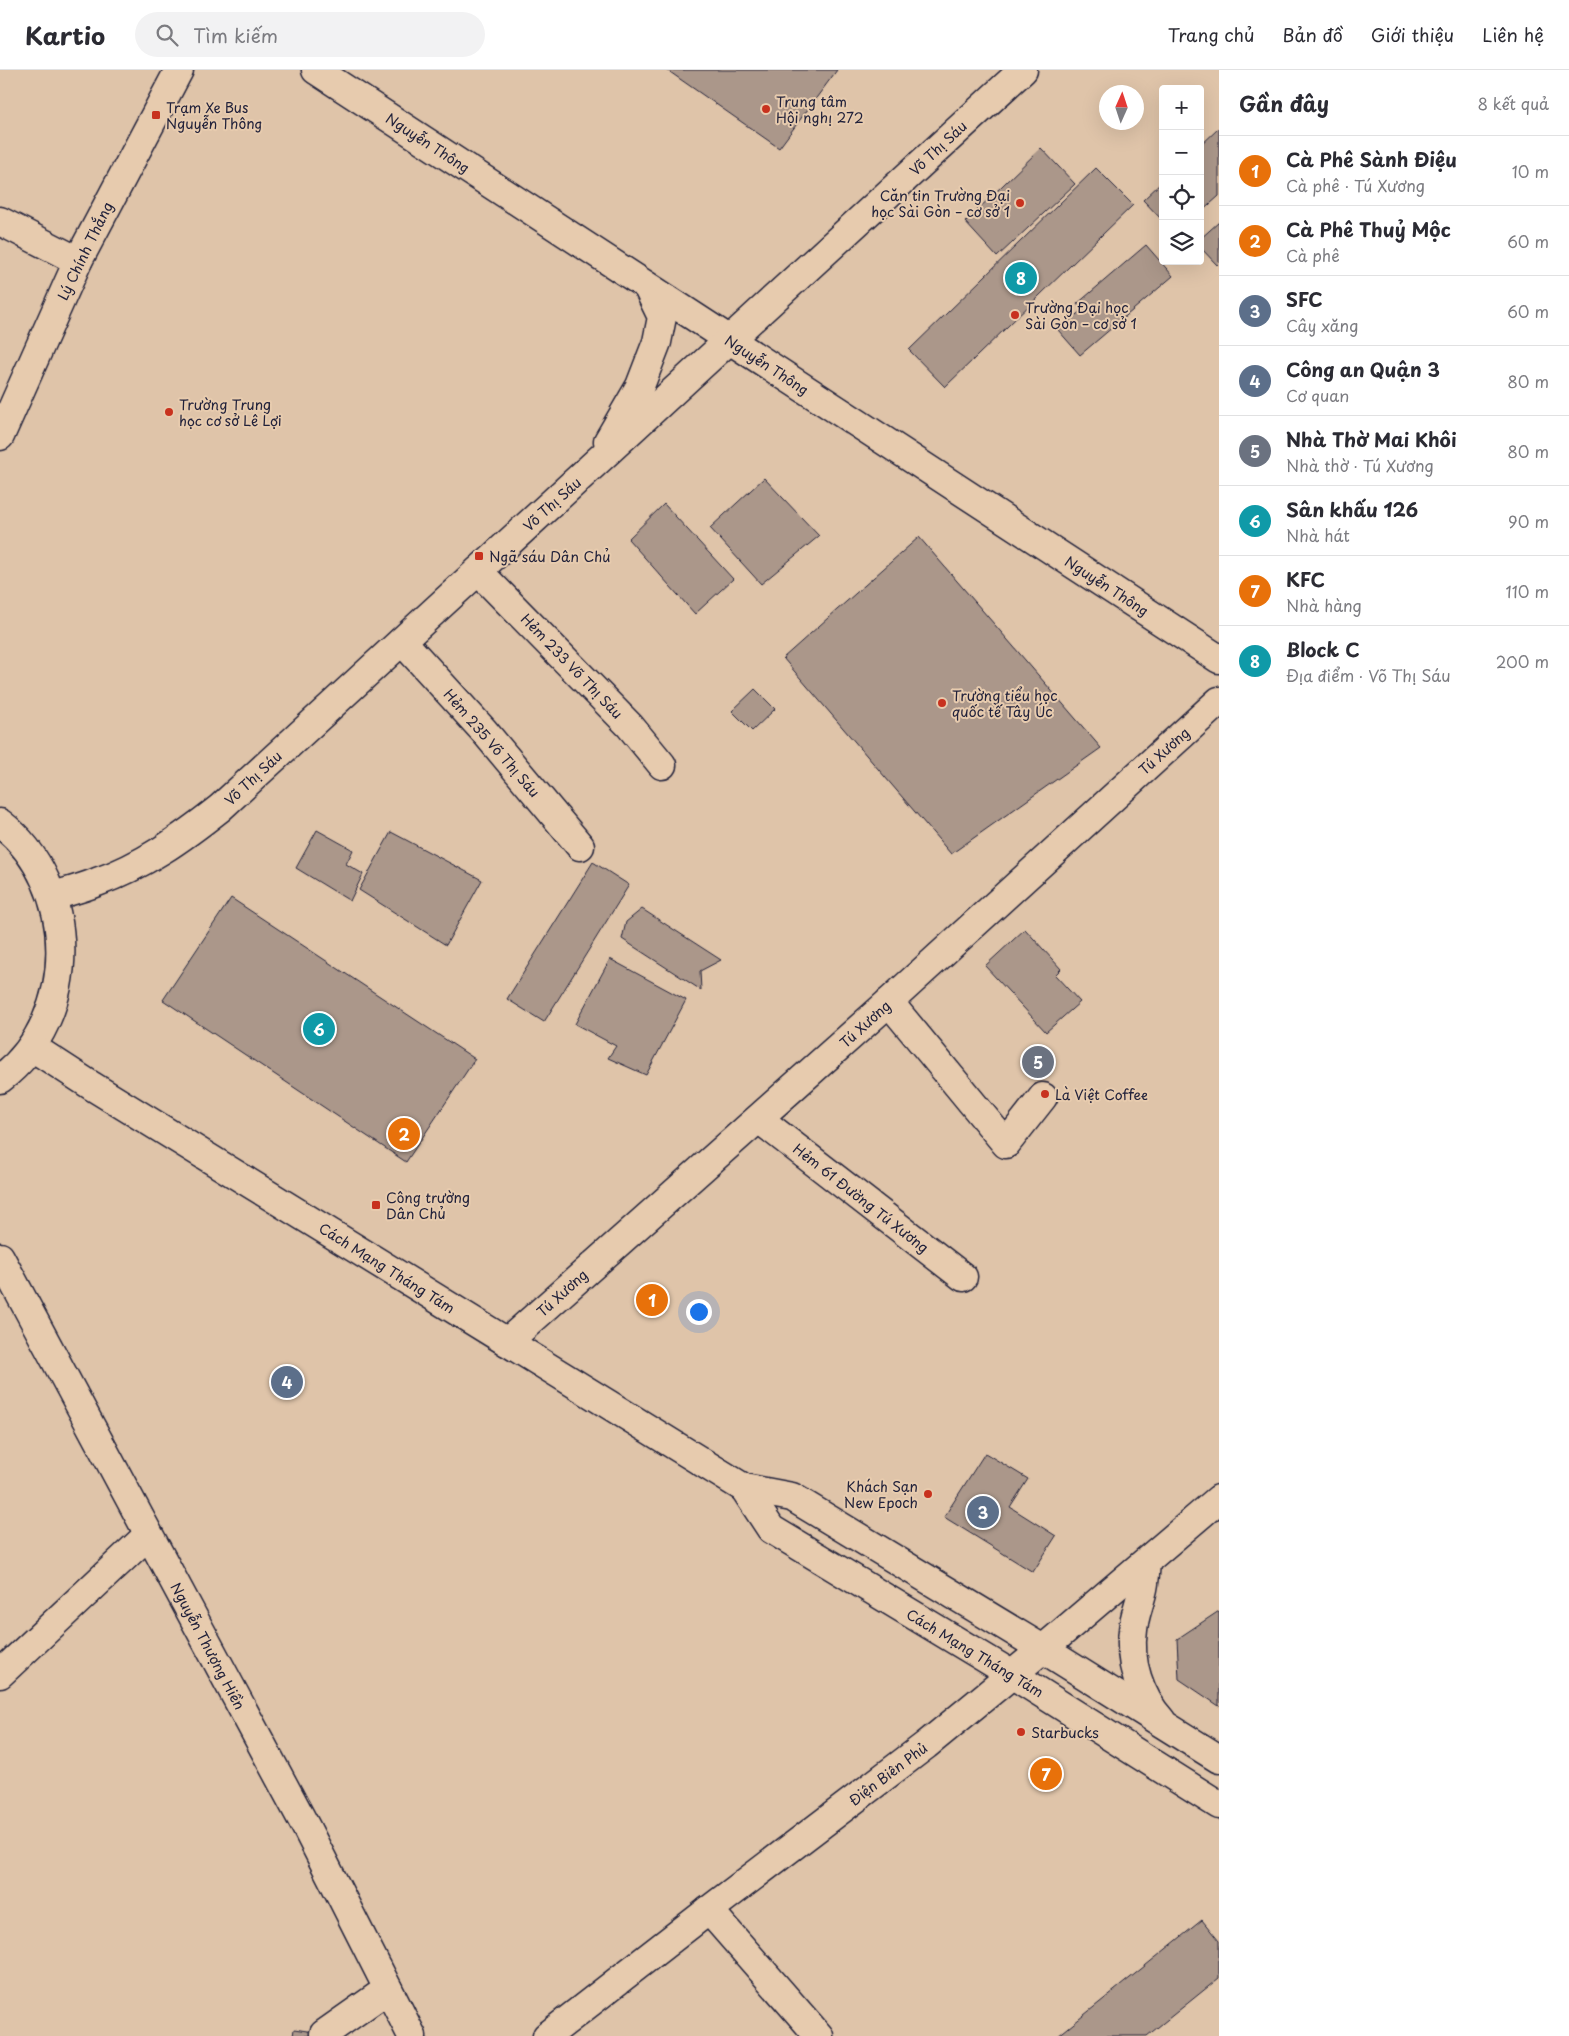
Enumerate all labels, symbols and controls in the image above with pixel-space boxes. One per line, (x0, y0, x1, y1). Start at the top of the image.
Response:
search box (135, 12, 485, 57)
text: Kartio (25, 17, 105, 53)
icon: search (153, 21, 181, 49)
text: Tìm kiếm (193, 21, 278, 49)
text: Trang chủ (1168, 21, 1255, 48)
text: Bản đồ (1283, 21, 1343, 48)
text: Giới thiệu (1371, 21, 1454, 48)
text: Liên hệ (1482, 21, 1544, 48)
north arrow (1099, 85, 1144, 130)
map controls (1159, 85, 1204, 265)
button: + (1159, 85, 1204, 130)
text: Gần đây (1239, 87, 1329, 119)
place label: Trung tâm Hội nghị 272 (776, 91, 864, 128)
text: 8 kết quả (1478, 91, 1549, 115)
place label: Trạm Xe Bus Nguyễn Thông (166, 97, 262, 134)
marker: Trung tâm Hội nghị 272 (760, 103, 772, 115)
street label: Nguyễn Thông (382, 108, 474, 178)
marker: Trạm Xe Bus Nguyễn Thông (150, 109, 162, 121)
street label: Võ Thị Sáu (905, 116, 971, 180)
button: − (1159, 130, 1204, 175)
text: Cà Phê Sành Điệu (1286, 145, 1457, 173)
text: 1 (1251, 159, 1259, 183)
text: 10 m (1512, 159, 1549, 183)
text: Cà phê · Tú Xương (1286, 173, 1425, 197)
button: locate (1159, 175, 1204, 220)
place label: Căn tin Trường Đại học Sài Gòn – cơ sở 1 (871, 185, 1010, 222)
marker: Căn tin Trường Đại học Sài Gòn – cơ sở 1 (1014, 197, 1026, 209)
street label: Lý Chính Thắng (52, 198, 118, 304)
text: Cà Phê Thuỷ Mộc (1286, 215, 1451, 243)
button: layers (1159, 220, 1204, 265)
text: 2 (1249, 229, 1261, 253)
text: 60 m (1507, 229, 1549, 253)
text: Cà phê (1286, 243, 1340, 267)
pin: 8 (1005, 259, 1037, 297)
text: SFC (1286, 285, 1323, 313)
place label: Trường Đại học Sài Gòn – cơ sở 1 (1025, 297, 1137, 334)
text: 3 (1250, 299, 1260, 323)
text: 60 m (1507, 299, 1549, 323)
marker: Trường Đại học Sài Gòn – cơ sở 1 (1009, 309, 1021, 321)
text: Cây xăng (1286, 313, 1358, 337)
street label: Nguyễn Thông (721, 330, 813, 400)
text: Công an Quận 3 (1286, 355, 1440, 383)
text: 4 (1250, 369, 1260, 393)
text: 80 m (1507, 369, 1549, 393)
text: Cơ quan (1286, 383, 1349, 407)
place label: Trường Trung học cơ sở Lê Lợi (179, 394, 282, 431)
marker: Trường Trung học cơ sở Lê Lợi (163, 406, 175, 418)
text: Nhà Thờ Mai Khôi (1286, 425, 1457, 453)
text: 5 (1250, 439, 1260, 463)
text: 80 m (1507, 439, 1549, 463)
text: Nhà thờ · Tú Xương (1286, 453, 1434, 477)
street label: Võ Thị Sáu (518, 472, 586, 536)
text: Sân khấu 126 (1286, 495, 1418, 523)
text: 6 (1249, 509, 1261, 533)
text: 90 m (1508, 509, 1549, 533)
text: Nhà hát (1286, 523, 1350, 547)
place label: Ngã sáu Dân Chủ (489, 546, 611, 567)
marker: Ngã sáu Dân Chủ (473, 550, 485, 562)
street label: Nguyễn Thông (1061, 551, 1153, 621)
text: KFC (1286, 565, 1325, 593)
text: 7 (1250, 579, 1260, 603)
text: 110 m (1506, 579, 1549, 603)
text: Nhà hàng (1286, 593, 1362, 617)
street label: Hẻm 233 Võ Thị Sáu (516, 609, 628, 723)
text: Block C (1286, 635, 1360, 663)
text: 8 (1250, 649, 1260, 673)
text: 200 m (1496, 649, 1549, 673)
text: Địa điểm · Võ Thị Sáu (1286, 663, 1450, 687)
street label: Hẻm 235 Võ Thị Sáu (439, 684, 545, 802)
place label: Trường tiểu học quốc tế Tây Úc (952, 685, 1058, 722)
marker: Trường tiểu học quốc tế Tây Úc (936, 697, 948, 709)
street label: Tú Xương (1134, 722, 1194, 780)
street label: Võ Thị Sáu (220, 746, 286, 810)
street label: Tú Xương (835, 995, 895, 1053)
pin: 6 (303, 1010, 335, 1048)
pin: 5 (1022, 1043, 1054, 1081)
place label: Là Việt Coffee (1055, 1084, 1148, 1105)
marker: Là Việt Coffee (1039, 1088, 1051, 1100)
pin: 2 (388, 1115, 420, 1153)
street label: Hẻm 61 Đường Tú Xương (789, 1138, 933, 1258)
place label: Công trường Dân Chủ (386, 1187, 470, 1224)
marker: Công trường Dân Chủ (370, 1199, 382, 1211)
street label: Cách Mạng Tháng Tám (315, 1217, 459, 1319)
street label: Tú Xương (532, 1264, 592, 1322)
pin: 1 (636, 1281, 668, 1319)
your location (686, 1299, 712, 1325)
pin: 4 (271, 1363, 303, 1401)
place label: Khách Sạn New Epoch (844, 1476, 918, 1513)
marker: Khách Sạn New Epoch (922, 1488, 934, 1500)
pin: 3 (967, 1493, 999, 1531)
street label: Nguyễn Thượng Hiền (166, 1579, 250, 1713)
street label: Cách Mạng Tháng Tám (902, 1604, 1048, 1702)
place label: Starbucks (1031, 1722, 1099, 1743)
marker: Starbucks (1015, 1726, 1027, 1738)
street label: Điện Biên Phủ (844, 1737, 932, 1811)
pin: 7 (1030, 1755, 1062, 1793)

